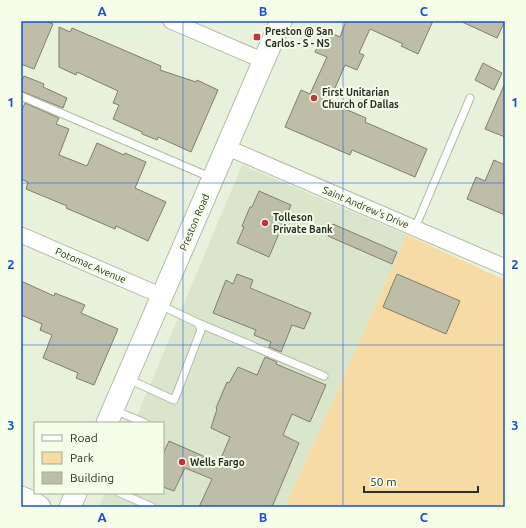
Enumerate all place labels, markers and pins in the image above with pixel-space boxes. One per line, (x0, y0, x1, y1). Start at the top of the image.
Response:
place label: Preston @ San Carlos - S - NS (265, 26, 333, 49)
marker: Preston @ San Carlos - S - NS (252, 32, 262, 42)
place label: First Unitarian Church of Dallas (322, 87, 399, 110)
marker: First Unitarian Church of Dallas (309, 93, 319, 103)
place label: Tolleson Private Bank (273, 212, 333, 235)
marker: Tolleson Private Bank (260, 218, 270, 228)
marker: Wells Fargo (177, 457, 187, 467)
place label: Wells Fargo (190, 457, 245, 468)

